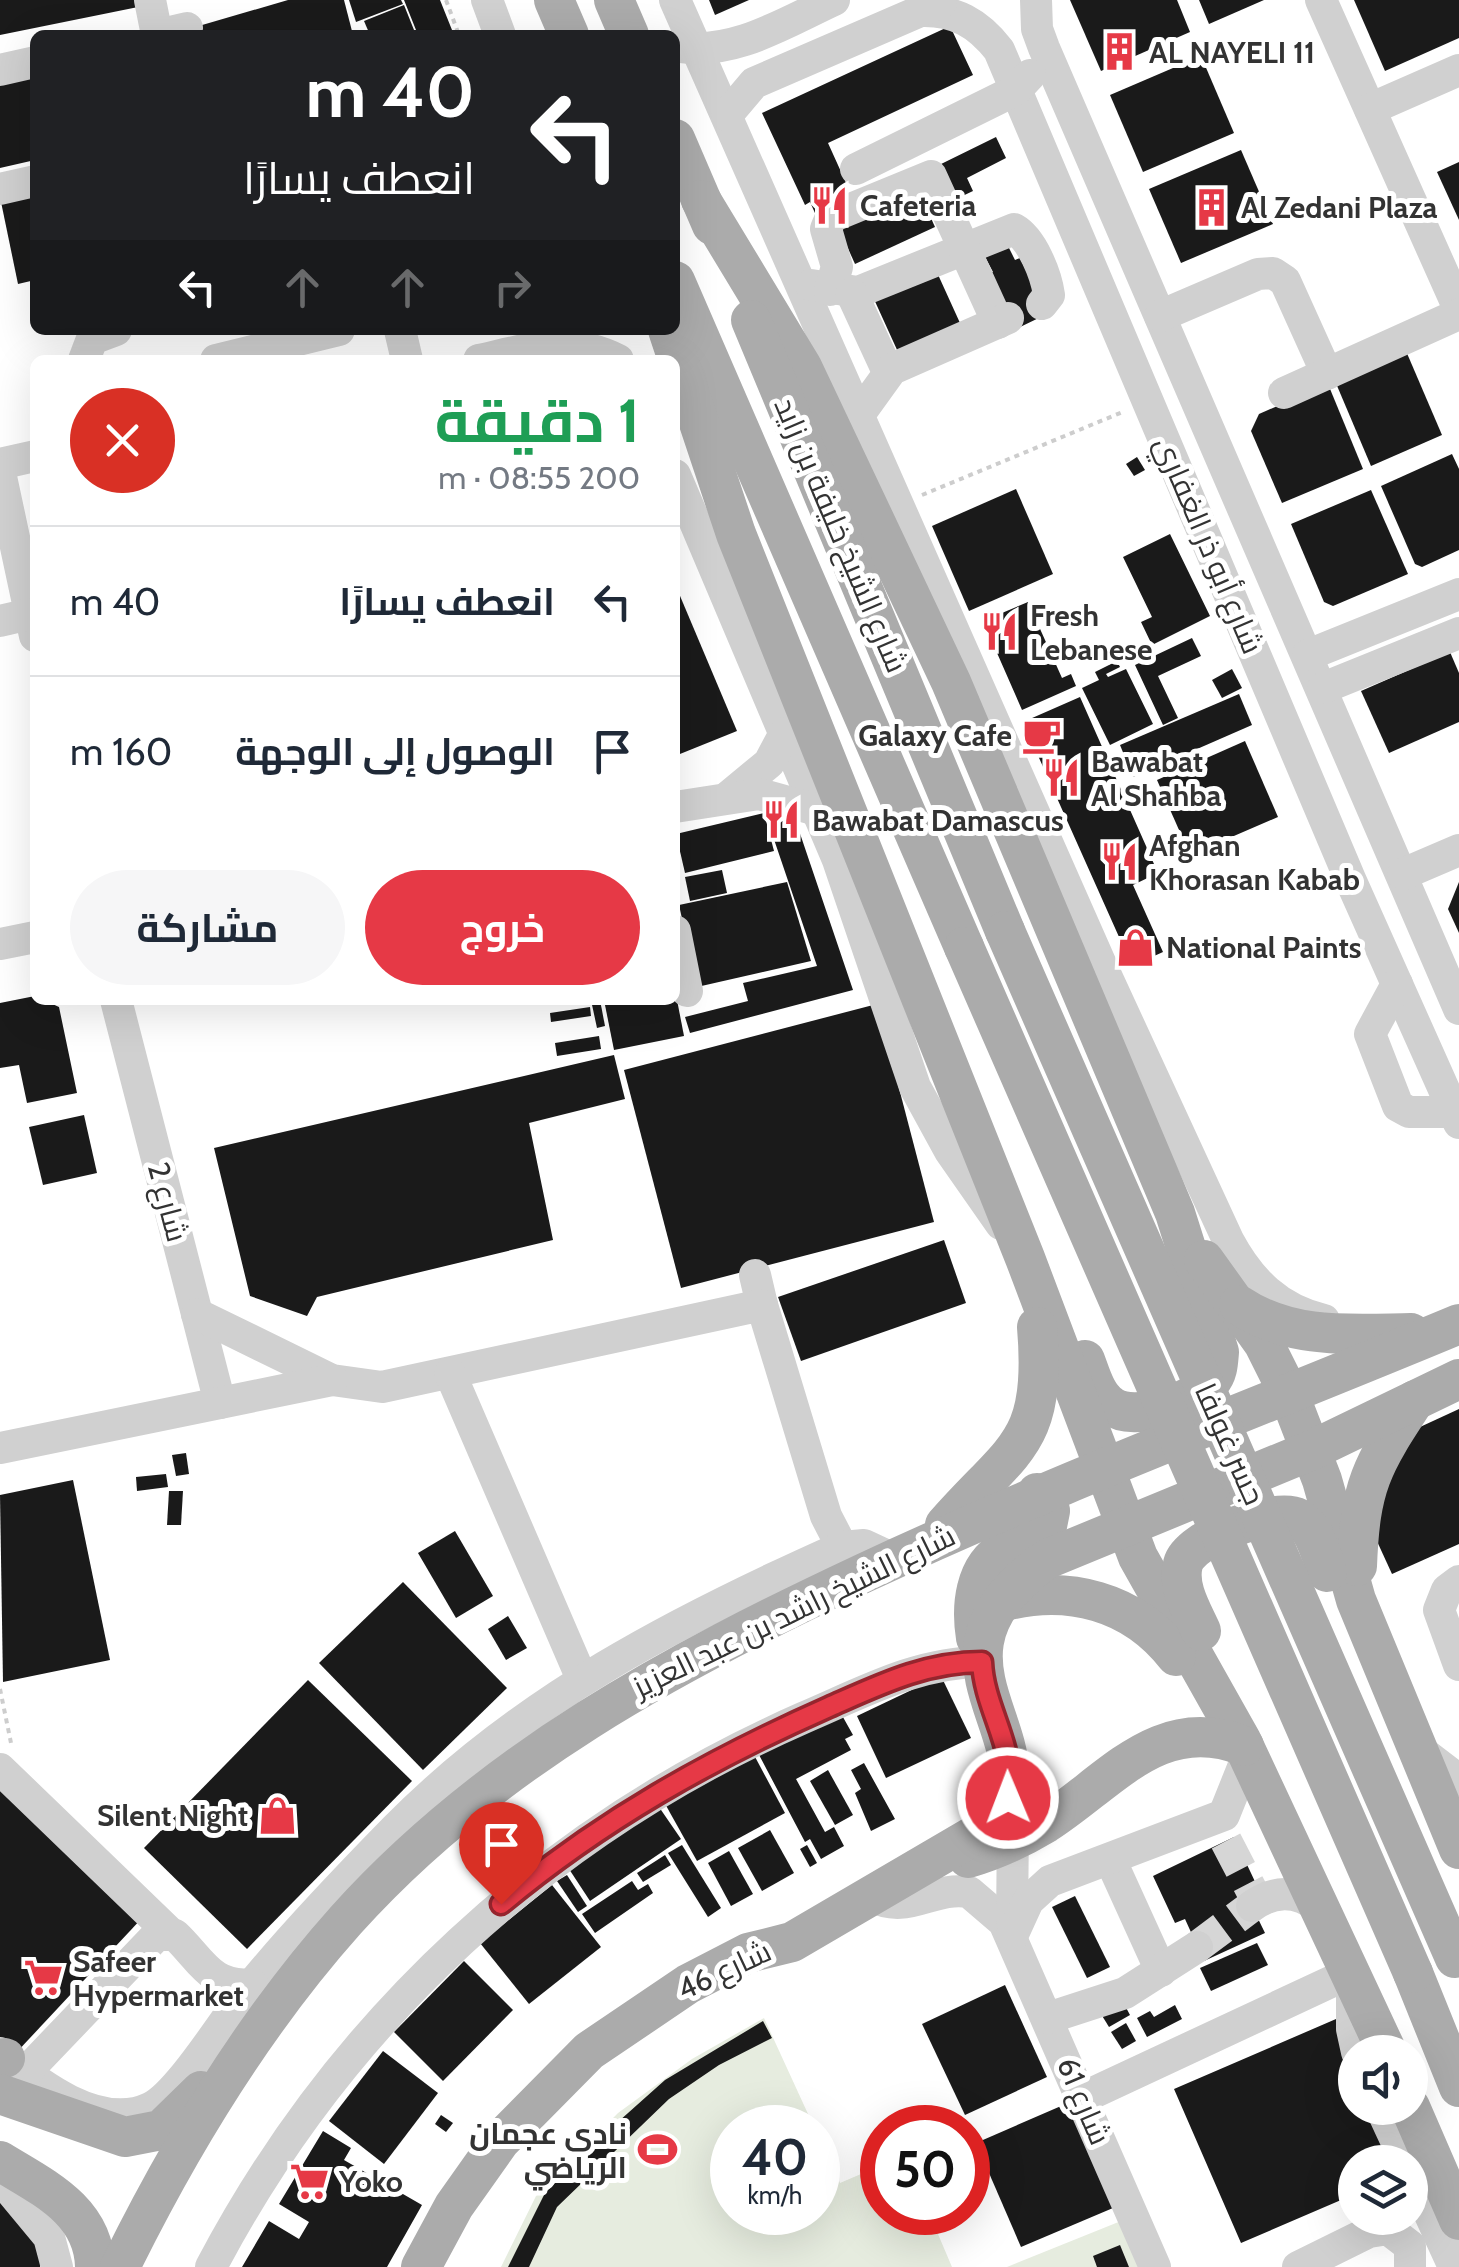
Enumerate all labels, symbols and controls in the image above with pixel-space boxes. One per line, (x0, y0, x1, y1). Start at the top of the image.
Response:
building icon: AL NAYELI 11 (1098, 31, 1140, 73)
place label: AL NAYELI 11 (1149, 34, 1315, 71)
text: 40 m (306, 49, 475, 135)
icon: left (510, 70, 640, 200)
text: انعطف يسارًا (243, 151, 475, 205)
restaurant icon: Cafeteria (809, 184, 851, 226)
building icon: Al Zedani Plaza (1190, 186, 1232, 228)
place label: Cafeteria (860, 187, 976, 224)
place label: Al Zedani Plaza (1241, 189, 1438, 226)
icon: left (170, 260, 225, 315)
icon: ahead (275, 260, 330, 315)
icon: ahead (380, 260, 435, 315)
icon: right (485, 260, 540, 315)
text: 1 دقيقة (435, 384, 640, 457)
button: close (70, 388, 175, 493)
street label: شارع الشيخ خليفة بن زايد (764, 392, 916, 679)
street label: شارع أبو ذر الغفاري (1142, 431, 1271, 661)
text: 200 m · 08:55 (438, 458, 640, 497)
icon: left (585, 574, 640, 629)
text: 40 m (70, 578, 160, 625)
text: انعطف يسارًا (339, 578, 555, 625)
place label: Fresh Lebanese (1030, 597, 1153, 668)
restaurant icon: Fresh Lebanese (979, 611, 1021, 653)
cafe icon: Galaxy Cafe (1021, 714, 1063, 756)
place label: Galaxy Cafe (858, 717, 1012, 754)
icon: arrive (585, 724, 640, 779)
text: 160 m (70, 728, 172, 775)
text: الوصول إلى الوجهة (235, 728, 555, 775)
place label: Bawabat Al Shahba (1091, 743, 1221, 814)
restaurant icon: Bawabat Al Shahba (1040, 757, 1082, 799)
restaurant icon: Bawabat Damascus (761, 799, 803, 841)
place label: Bawabat Damascus (812, 802, 1064, 839)
place label: Afghan Khorasan Kabab (1149, 827, 1360, 898)
restaurant icon: Afghan Khorasan Kabab (1098, 841, 1140, 883)
button: مشاركة (70, 870, 345, 985)
button: خروج (365, 870, 640, 985)
shop icon: National Paints (1115, 926, 1157, 968)
place label: National Paints (1166, 929, 1361, 966)
street label: شارع 2 (138, 1158, 196, 1246)
street label: جسر غولفا (1187, 1378, 1273, 1510)
street label: شارع الشيخ راشد بن عبد العزيز (625, 1517, 962, 1708)
position arrow (956, 1746, 1060, 1850)
shop icon: Silent Night (257, 1794, 299, 1836)
place label: Silent Night (97, 1797, 248, 1834)
pin (459, 1802, 544, 1905)
icon: arrive (474, 1817, 529, 1872)
street label: شارع 46 (671, 1932, 778, 2010)
place label: Safeer Hypermarket (73, 1943, 244, 2014)
supermarket icon: Safeer Hypermarket (22, 1957, 64, 1999)
map controls (1338, 2035, 1428, 2235)
button: sound (1338, 2035, 1428, 2125)
street label: شارع 61 (1047, 2052, 1119, 2151)
speed limit sign: 50 (860, 2105, 990, 2235)
place label: نادي عجمان الرياضي (469, 2115, 627, 2191)
text: 40 (742, 2127, 808, 2188)
sports icon: نادي عجمان الرياضي (636, 2129, 678, 2171)
button: layers (1338, 2145, 1428, 2235)
supermarket icon: Yoko (288, 2160, 330, 2202)
place label: Yoko (338, 2163, 403, 2200)
text: km/h (748, 2180, 802, 2210)

